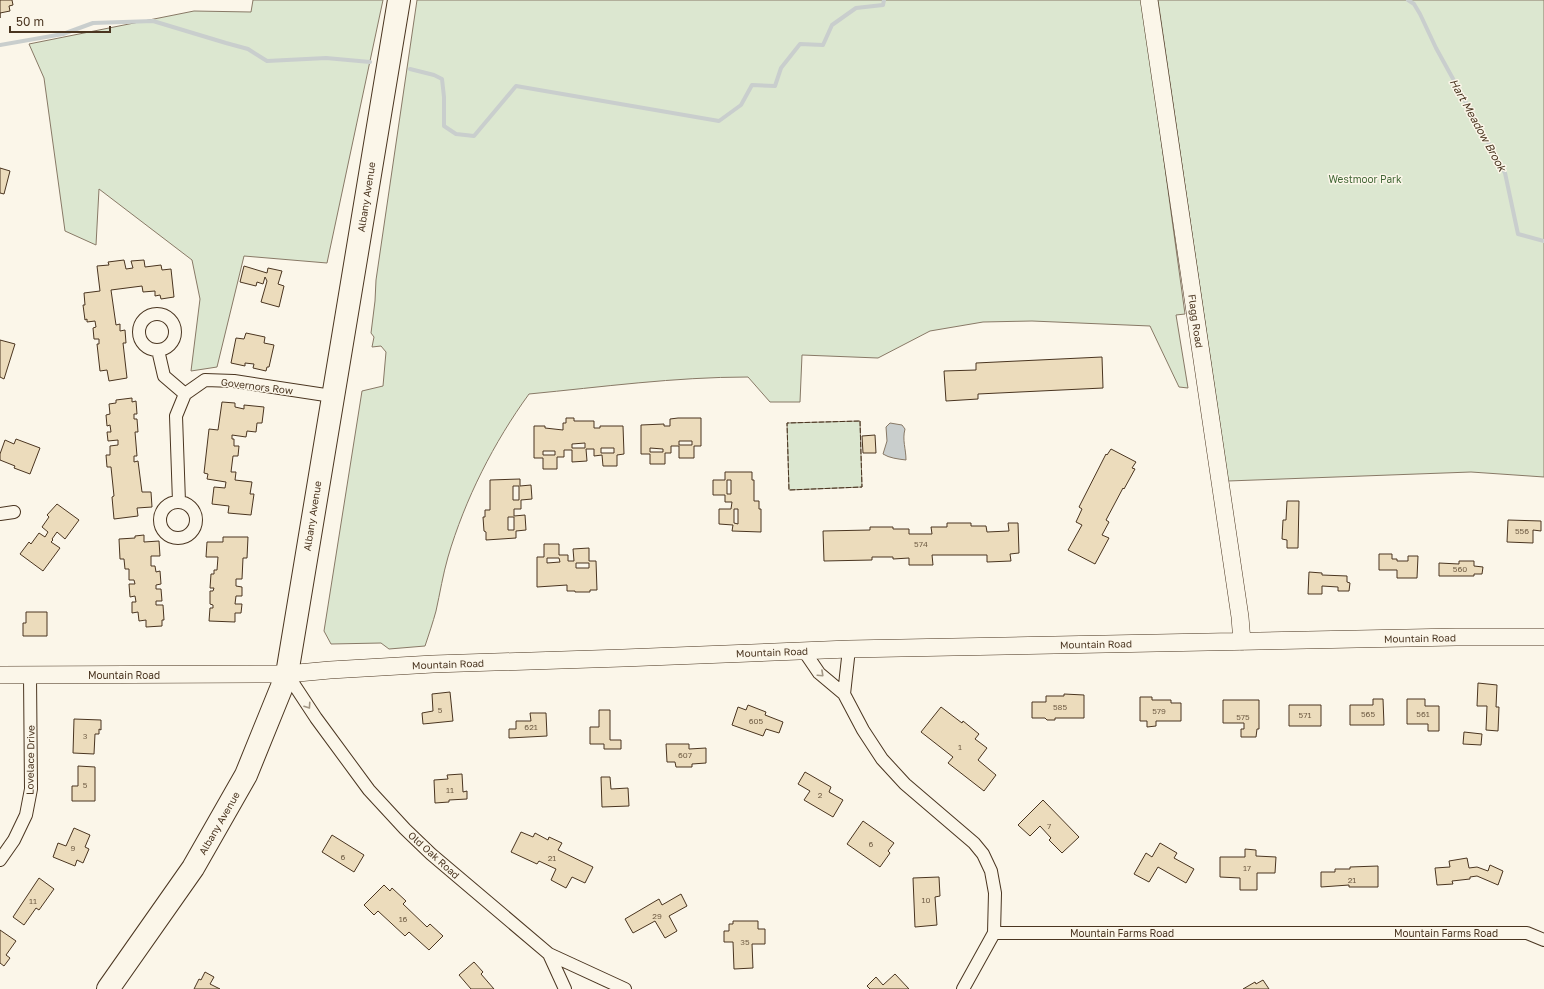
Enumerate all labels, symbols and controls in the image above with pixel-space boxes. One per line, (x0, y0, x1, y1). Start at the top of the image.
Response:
scale bar (10, 8, 110, 34)
text: 50 m (16, 14, 44, 29)
water label: Hart Meadow Brook (1448, 76, 1510, 175)
street label: Albany Avenue (355, 161, 377, 233)
park label: Westmoor Park (1328, 173, 1402, 185)
street label: Flagg Road (1186, 293, 1206, 349)
street label: Governors Row (220, 376, 294, 396)
street label: Albany Avenue (301, 480, 323, 552)
house number: 556 (1515, 526, 1529, 536)
house number: 574 (914, 539, 928, 549)
house number: 560 (1453, 564, 1467, 574)
street label: Mountain Road (1384, 631, 1456, 645)
street label: Mountain Road (1060, 637, 1132, 651)
street label: Mountain Road (736, 645, 808, 659)
street label: Mountain Road (412, 657, 484, 671)
street label: Mountain Road (88, 669, 160, 681)
one-way arrow (816, 670, 824, 677)
one-way arrow (303, 702, 311, 709)
house number: 585 (1053, 702, 1067, 712)
house number: 5 (438, 705, 443, 715)
house number: 579 (1152, 706, 1166, 716)
house number: 565 (1361, 709, 1375, 719)
house number: 561 (1416, 709, 1430, 719)
house number: 571 (1299, 710, 1311, 720)
house number: 575 (1236, 712, 1250, 722)
house number: 605 (749, 716, 764, 726)
house number: 621 (524, 722, 538, 732)
street label: Lovelace Drive (23, 725, 37, 795)
house number: 3 (83, 731, 88, 741)
house number: 1 (958, 742, 962, 752)
house number: 607 (678, 750, 692, 760)
house number: 5 (83, 780, 88, 790)
house number: 11 (446, 785, 454, 795)
street label: Albany Avenue (196, 789, 242, 857)
house number: 2 (818, 790, 823, 800)
house number: 7 (1047, 821, 1051, 831)
street label: Old Oak Road (406, 829, 462, 881)
house number: 6 (869, 839, 874, 849)
house number: 9 (71, 843, 76, 853)
house number: 6 (341, 852, 346, 862)
house number: 21 (548, 853, 556, 863)
house number: 17 (1243, 863, 1251, 873)
house number: 21 (1348, 875, 1356, 885)
house number: 10 (922, 895, 930, 905)
house number: 11 (29, 896, 37, 906)
house number: 29 (652, 911, 662, 921)
house number: 16 (399, 914, 408, 924)
street label: Mountain Farms Road (1070, 927, 1174, 939)
street label: Mountain Farms Road (1394, 927, 1498, 939)
house number: 35 (740, 937, 750, 947)

